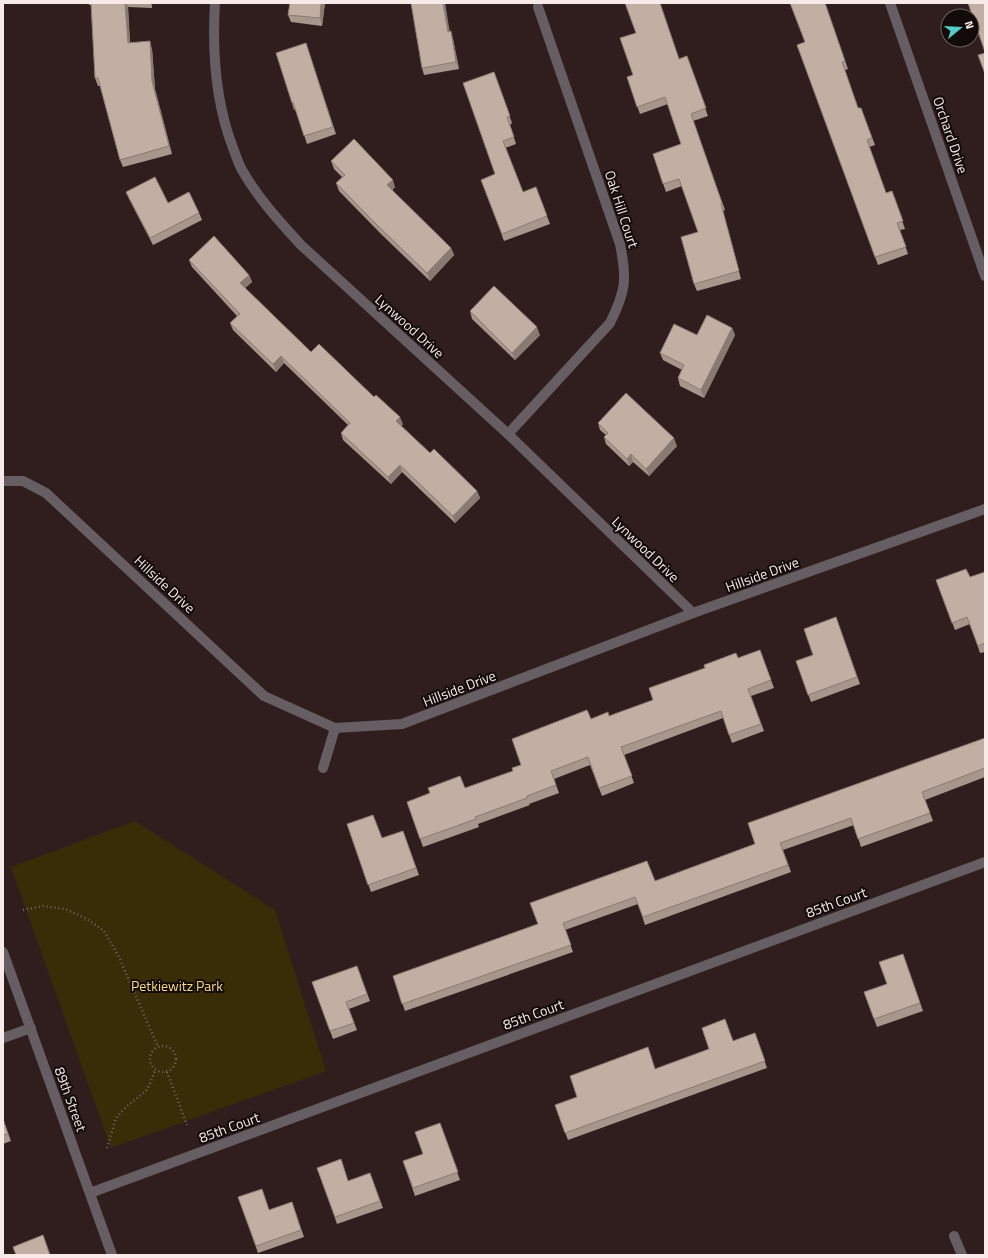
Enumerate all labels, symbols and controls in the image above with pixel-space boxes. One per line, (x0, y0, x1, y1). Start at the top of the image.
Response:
north arrow (940, 8, 980, 48)
text: N (961, 19, 978, 31)
street label: Orchard Drive (928, 94, 974, 176)
street label: Oak Hill Court (600, 168, 644, 250)
street label: Lynwood Drive (371, 289, 449, 363)
street label: Lynwood Drive (607, 511, 685, 587)
street label: Hillside Drive (130, 550, 200, 618)
street label: Hillside Drive (722, 551, 802, 597)
street label: Hillside Drive (419, 664, 499, 712)
street label: 85th Court (803, 881, 869, 923)
park label: Petkiewitz Park (131, 975, 223, 996)
street label: 85th Court (500, 993, 566, 1035)
street label: 89th Street (50, 1064, 92, 1134)
street label: 85th Court (196, 1106, 262, 1148)

